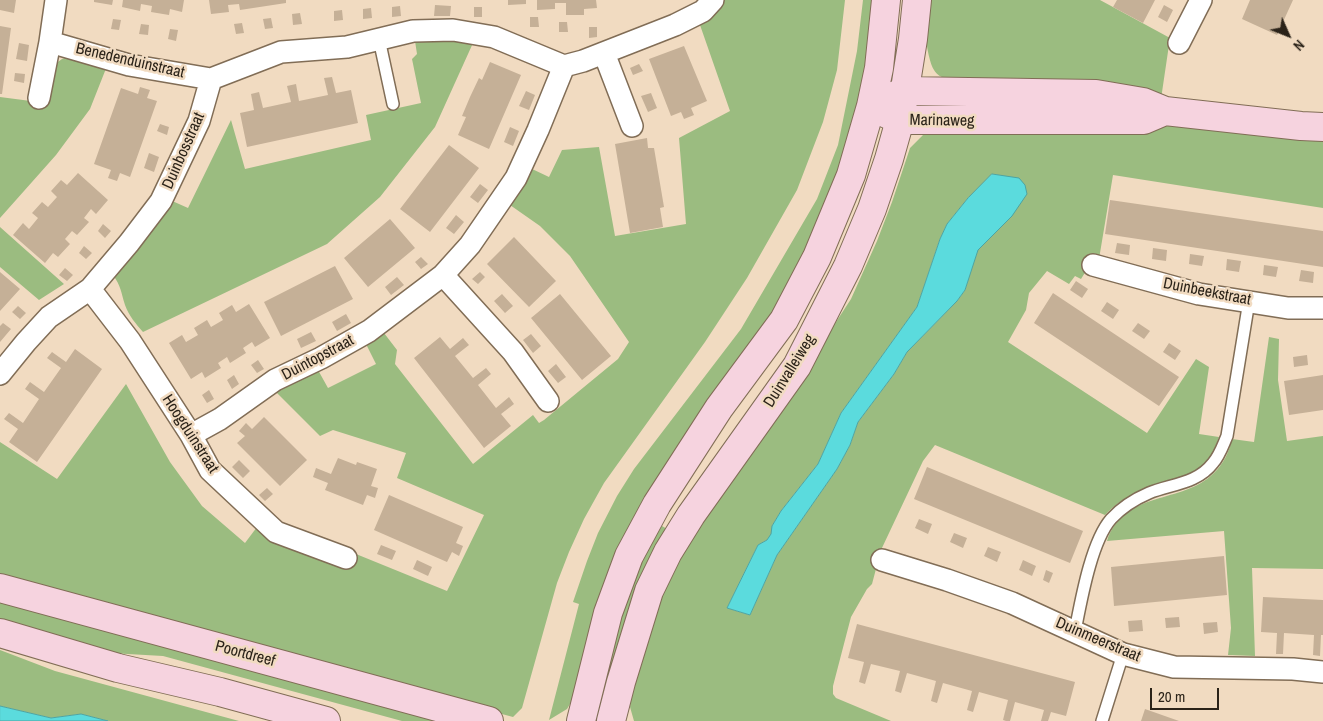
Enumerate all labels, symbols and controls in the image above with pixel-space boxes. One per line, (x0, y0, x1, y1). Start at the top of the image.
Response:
north arrow (1263, 10, 1313, 60)
text: N (1289, 36, 1308, 55)
street label: Benedenduinstraat (74, 39, 186, 83)
street label: Duinbosstraat (159, 110, 209, 192)
street label: Marinaweg (909, 111, 975, 131)
street label: Duinbeekstraat (1161, 274, 1253, 310)
street label: Duintopstraat (279, 331, 357, 385)
street label: Duinvalleiweg (760, 331, 820, 411)
street label: Hoogduinstraat (158, 391, 222, 477)
street label: Duinmeerstraat (1053, 613, 1143, 667)
street label: Poortdreef (213, 637, 277, 671)
scale bar (1153, 678, 1222, 710)
text: 20 m (1158, 686, 1185, 707)

